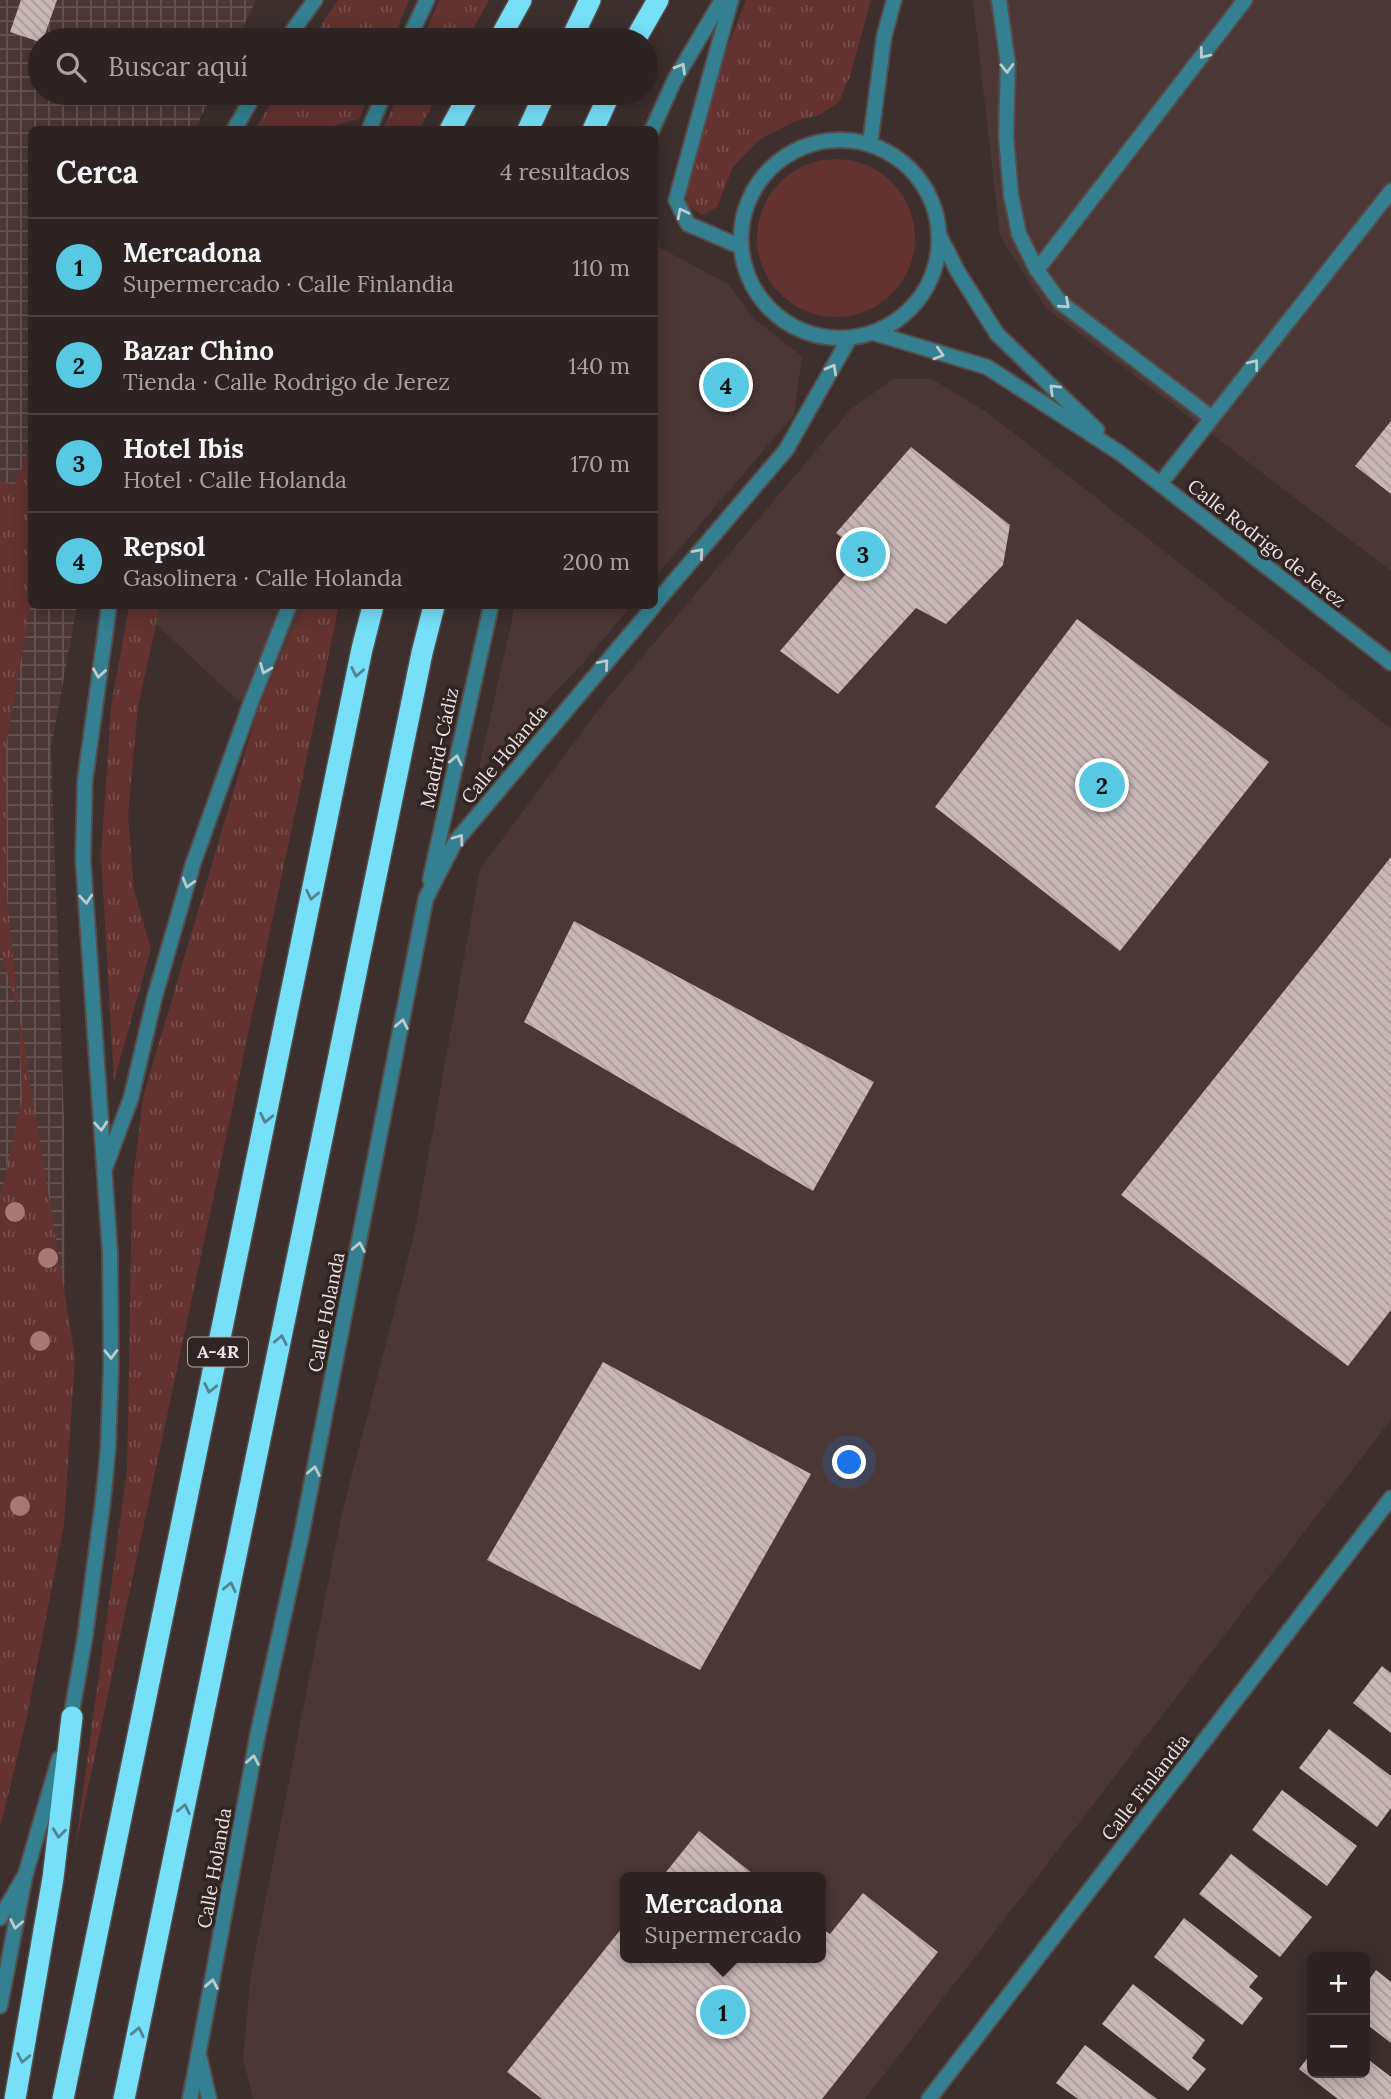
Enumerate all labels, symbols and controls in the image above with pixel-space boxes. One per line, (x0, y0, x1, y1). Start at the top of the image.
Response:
search box (28, 28, 658, 105)
one-way arrow (1199, 46, 1212, 59)
icon: search (52, 48, 90, 86)
text: Buscar aquí (108, 50, 248, 83)
one-way arrow (673, 63, 686, 75)
one-way arrow (999, 63, 1015, 74)
text: Cerca (56, 153, 138, 191)
text: 4 resultados (500, 157, 630, 186)
one-way arrow (677, 208, 691, 220)
text: Mercadona (123, 236, 261, 269)
text: 1 (74, 253, 84, 282)
text: 110 m (572, 253, 630, 282)
text: Supermercado · Calle Finlandia (123, 269, 454, 298)
one-way arrow (1057, 296, 1070, 308)
text: Bazar Chino (123, 334, 274, 367)
one-way arrow (932, 345, 944, 360)
text: 2 (73, 351, 85, 380)
text: 140 m (568, 351, 630, 380)
pin: 4 (703, 359, 749, 411)
one-way arrow (1246, 360, 1259, 372)
one-way arrow (824, 364, 837, 377)
text: Tienda · Calle Rodrigo de Jerez (123, 367, 450, 396)
one-way arrow (1049, 384, 1062, 397)
text: Hotel Ibis (123, 432, 244, 465)
text: 3 (73, 449, 85, 478)
text: 170 m (570, 449, 630, 478)
text: Hotel · Calle Holanda (123, 465, 347, 494)
street label: Calle Rodrigo de Jerez (1183, 474, 1351, 612)
pin: 3 (840, 528, 886, 580)
text: Repsol (123, 530, 205, 563)
text: 4 (73, 547, 85, 576)
text: 200 m (562, 547, 630, 576)
one-way arrow (691, 548, 703, 561)
text: Gasolinera · Calle Holanda (123, 563, 403, 592)
one-way arrow (596, 659, 608, 672)
one-way arrow (259, 662, 273, 674)
one-way arrow (351, 666, 366, 678)
one-way arrow (91, 667, 106, 679)
street label: Madrid-Cádiz (415, 686, 463, 810)
street label: Calle Holanda (456, 699, 552, 808)
one-way arrow (448, 754, 462, 766)
pin: 2 (1079, 759, 1125, 811)
one-way arrow (451, 834, 463, 847)
one-way arrow (181, 877, 196, 889)
one-way arrow (305, 889, 320, 901)
one-way arrow (78, 894, 93, 905)
one-way arrow (394, 1018, 409, 1030)
one-way arrow (260, 1112, 275, 1124)
one-way arrow (93, 1121, 108, 1132)
one-way arrow (350, 1241, 365, 1253)
street label: Calle Holanda (303, 1250, 349, 1374)
one-way arrow (272, 1334, 287, 1346)
road number: A-4R (188, 1338, 248, 1366)
one-way arrow (103, 1349, 119, 1359)
one-way arrow (204, 1382, 219, 1394)
your location (832, 1445, 866, 1479)
one-way arrow (306, 1465, 321, 1477)
one-way arrow (221, 1581, 236, 1593)
street label: Calle Finlandia (1096, 1729, 1194, 1845)
one-way arrow (245, 1754, 260, 1766)
one-way arrow (176, 1803, 191, 1815)
street label: Calle Holanda (192, 1806, 236, 1930)
one-way arrow (51, 1827, 66, 1839)
popup (620, 1872, 826, 1963)
text: Mercadona (645, 1887, 783, 1920)
one-way arrow (9, 1918, 24, 1930)
text: Supermercado (645, 1920, 801, 1949)
map controls (1307, 1952, 1370, 2078)
button: + (1307, 1952, 1370, 2015)
one-way arrow (204, 1978, 219, 1990)
pin: 1 (700, 1986, 746, 2038)
button: − (1307, 2015, 1370, 2078)
one-way arrow (130, 2026, 145, 2038)
one-way arrow (17, 2052, 32, 2064)

